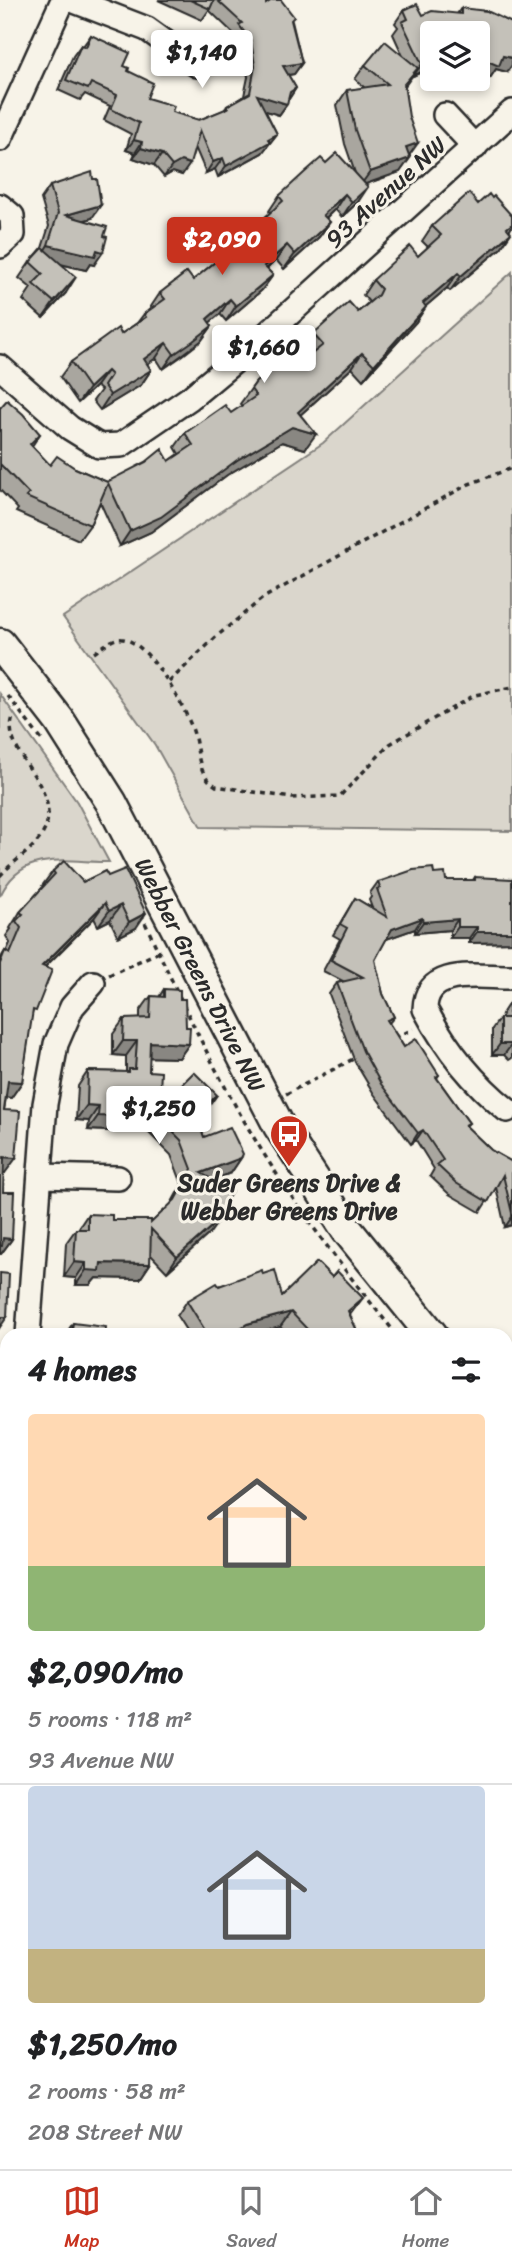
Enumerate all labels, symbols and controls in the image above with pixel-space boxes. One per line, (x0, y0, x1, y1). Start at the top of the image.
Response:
map controls (420, 21, 490, 91)
button: layers (420, 21, 490, 91)
pin: $1,140 (145, 31, 259, 90)
text: $1,140 (167, 32, 237, 73)
street label: 93 Avenue NW (315, 125, 457, 259)
pin: $2,090 (165, 218, 279, 277)
text: $2,090 (183, 219, 261, 260)
pin: $1,660 (207, 326, 321, 385)
text: $1,660 (228, 327, 300, 368)
street label: Webber Greens Drive NW (123, 850, 277, 1100)
pin: $1,250 (102, 1086, 216, 1146)
text: $1,250 (122, 1088, 196, 1129)
bus stop icon: Suder Greens Drive & Webber Greens Drive (268, 1113, 310, 1168)
place label: Suder Greens Drive & Webber Greens Drive (177, 1162, 401, 1232)
text: 4 homes (28, 1343, 136, 1397)
icon: filters (447, 1351, 485, 1389)
icon: home (194, 1460, 320, 1586)
text: $2,090/mo (28, 1645, 183, 1699)
text: 5 rooms · 118 m² (28, 1699, 192, 1740)
text: 93 Avenue NW (28, 1740, 174, 1781)
icon: home (194, 1832, 320, 1958)
text: $1,250/mo (28, 2017, 177, 2071)
text: 2 rooms · 58 m² (28, 2071, 186, 2112)
text: 208 Street NW (28, 2112, 182, 2153)
tab: Map (63, 2182, 101, 2257)
tab: Saved (226, 2182, 276, 2257)
tab: Home (402, 2182, 449, 2257)

